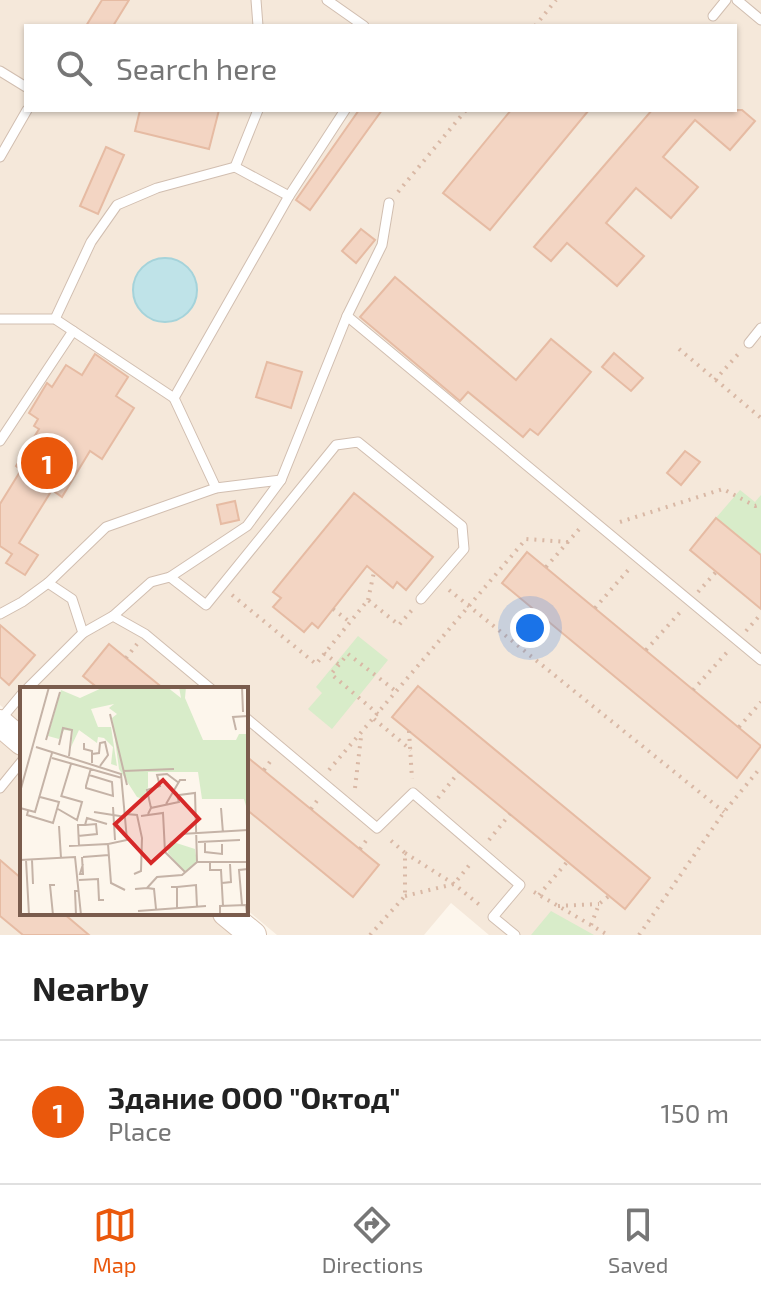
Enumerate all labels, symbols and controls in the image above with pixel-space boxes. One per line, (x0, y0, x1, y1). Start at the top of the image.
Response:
search box (24, 24, 737, 112)
icon: search (52, 46, 96, 90)
text: Search here (116, 50, 277, 86)
pin: 1 (21, 433, 73, 493)
your location (510, 608, 550, 648)
inset map (20, 687, 248, 915)
text: Nearby (32, 967, 149, 1008)
text: Здание ООО "Октод" (108, 1079, 400, 1115)
text: 1 (52, 1097, 64, 1128)
text: 150 m (660, 1097, 729, 1128)
text: Place (108, 1115, 172, 1146)
tab: Map (93, 1203, 137, 1277)
tab: Directions (322, 1203, 423, 1277)
tab: Saved (608, 1203, 668, 1277)

